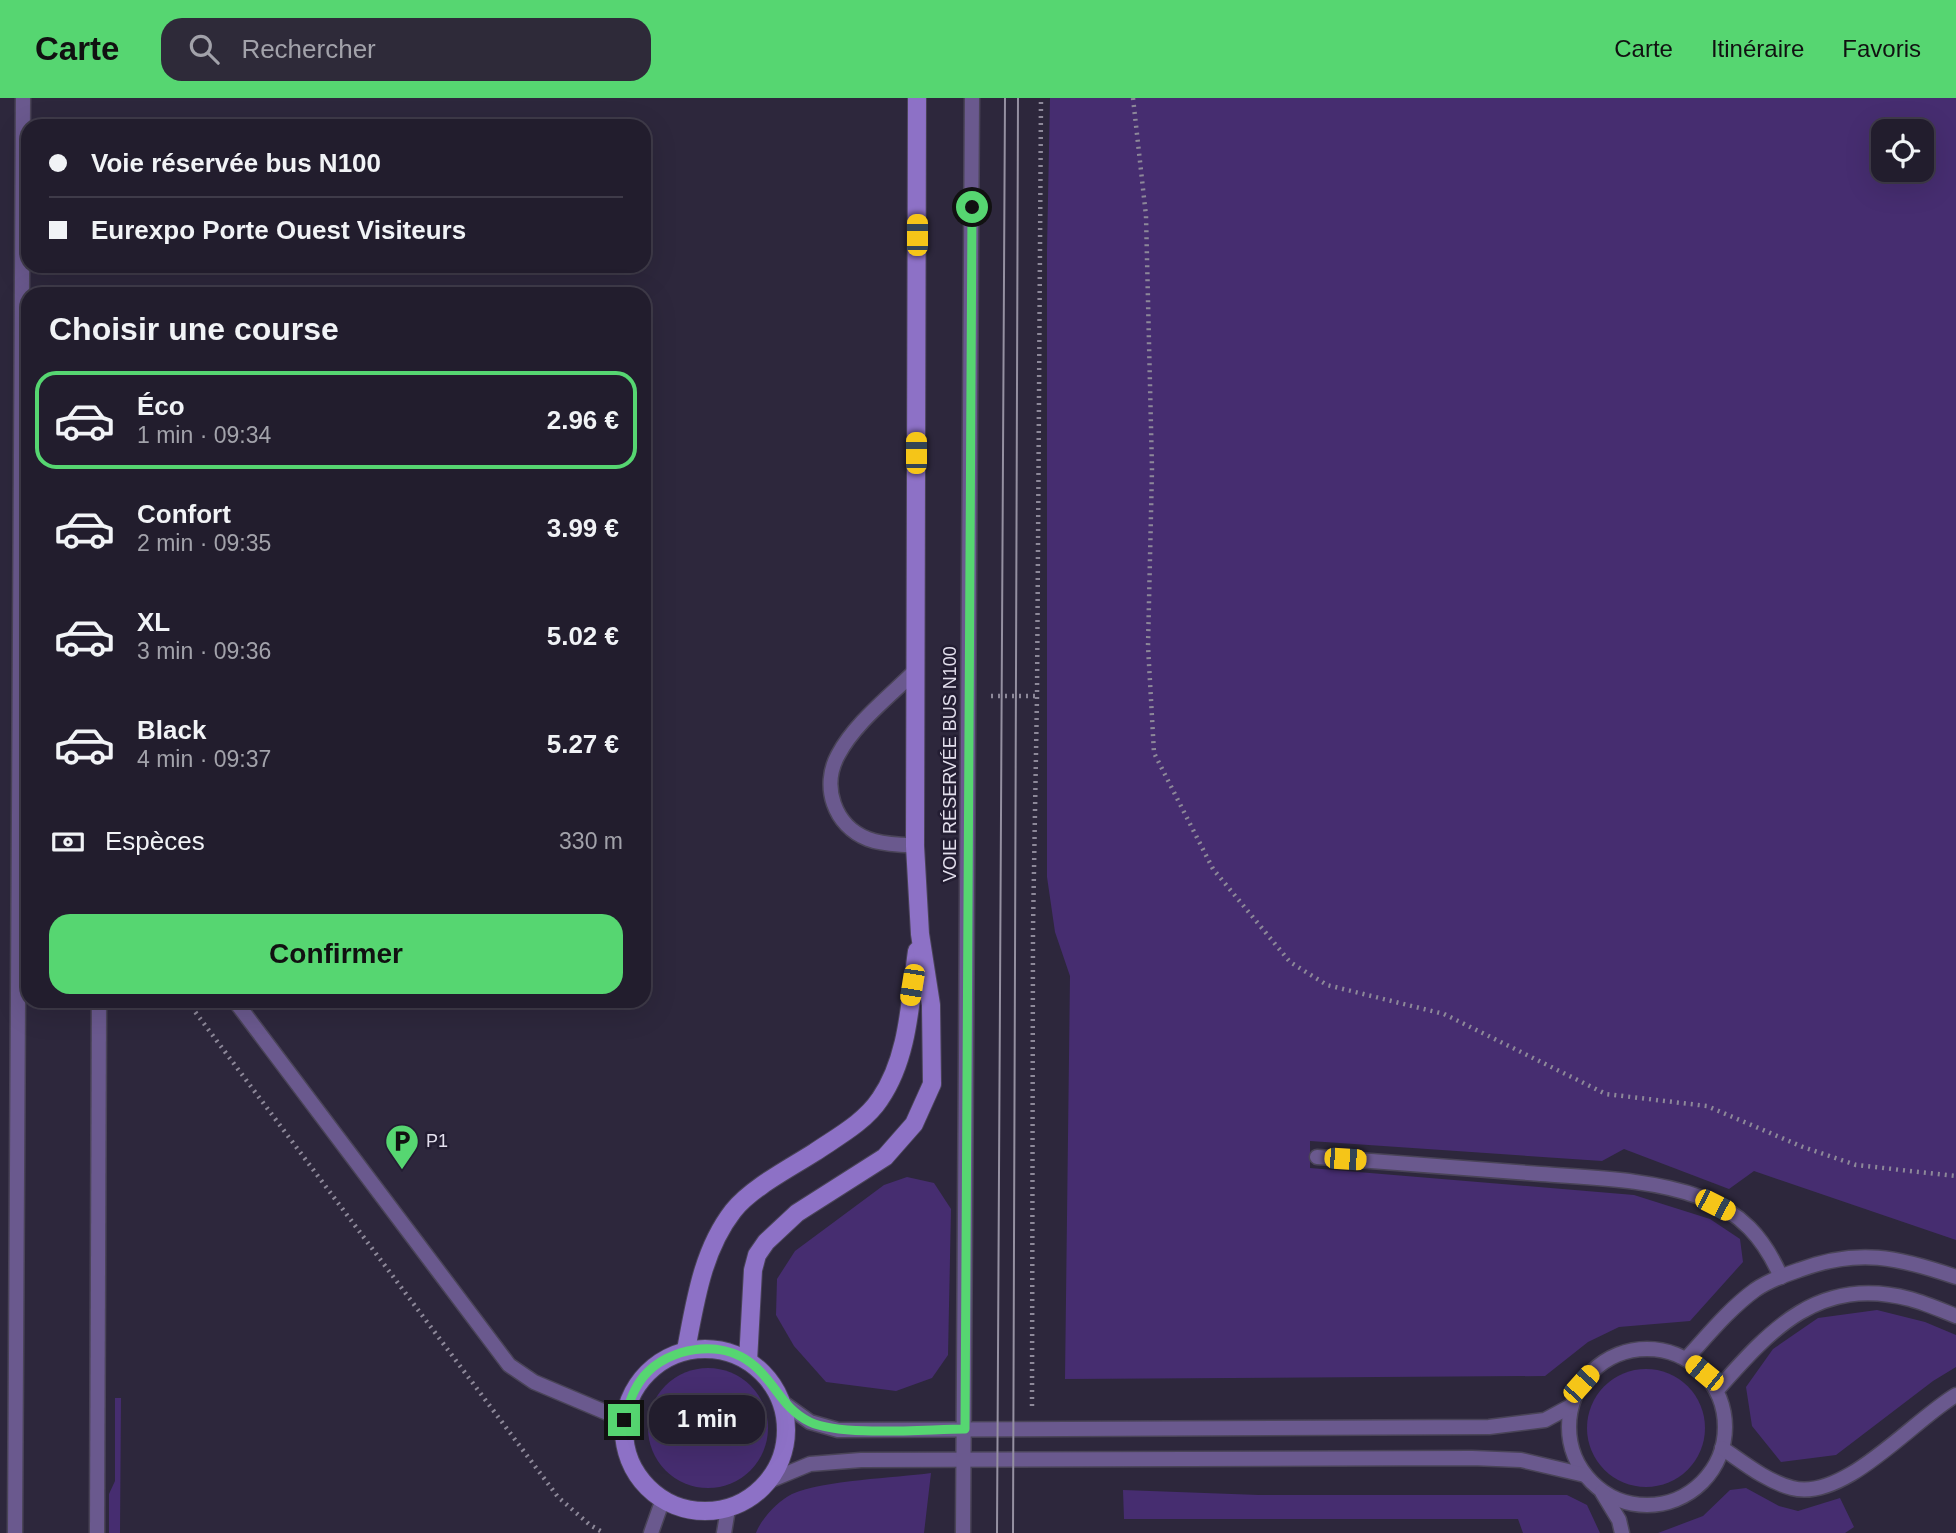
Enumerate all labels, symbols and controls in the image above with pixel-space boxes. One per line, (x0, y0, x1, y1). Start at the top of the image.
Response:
search box (161, 18, 651, 81)
text: Carte (35, 30, 119, 67)
icon: search (185, 30, 223, 68)
text: Rechercher (241, 34, 376, 64)
text: Carte (1614, 35, 1673, 62)
text: Itinéraire (1711, 35, 1804, 62)
text: Favoris (1842, 35, 1921, 62)
map controls (1871, 119, 1934, 182)
button: locate (1871, 119, 1934, 182)
text: Voie réservée bus N100 (91, 148, 381, 178)
route start (956, 191, 988, 223)
car (907, 214, 928, 256)
text: Eurexpo Porte Ouest Visiteurs (91, 215, 466, 245)
text: Choisir une course (49, 311, 339, 347)
icon: car (53, 389, 116, 452)
text: Éco (137, 391, 185, 421)
text: 2.96 € (547, 405, 619, 435)
text: 1 min · 09:34 (137, 422, 271, 448)
car (906, 432, 927, 474)
icon: car (53, 497, 116, 560)
text: Confort (137, 499, 231, 529)
text: 3.99 € (547, 513, 619, 543)
text: 2 min · 09:35 (137, 530, 271, 556)
icon: car (53, 605, 116, 668)
text: XL (137, 607, 170, 637)
text: 5.02 € (547, 621, 619, 651)
text: 3 min · 09:36 (137, 638, 271, 664)
street label: VOIE RÉSERVÉE BUS N100 (940, 646, 960, 882)
icon: car (53, 713, 116, 776)
text: Black (137, 715, 206, 745)
text: 5.27 € (547, 729, 619, 759)
text: 4 min · 09:37 (137, 746, 271, 772)
icon: cash (49, 823, 87, 861)
text: Espèces (105, 826, 205, 856)
text: 330 m (559, 828, 623, 854)
button: Confirmer (49, 914, 623, 994)
car (899, 963, 926, 1007)
parking icon: P1 (383, 1122, 421, 1171)
place label: P1 (426, 1131, 448, 1151)
car (1324, 1147, 1367, 1171)
car (1692, 1186, 1739, 1224)
car (1682, 1352, 1727, 1394)
car (1560, 1361, 1603, 1407)
callout: 1 min (648, 1396, 764, 1444)
route end (608, 1404, 640, 1436)
text: 1 min (677, 1406, 737, 1432)

